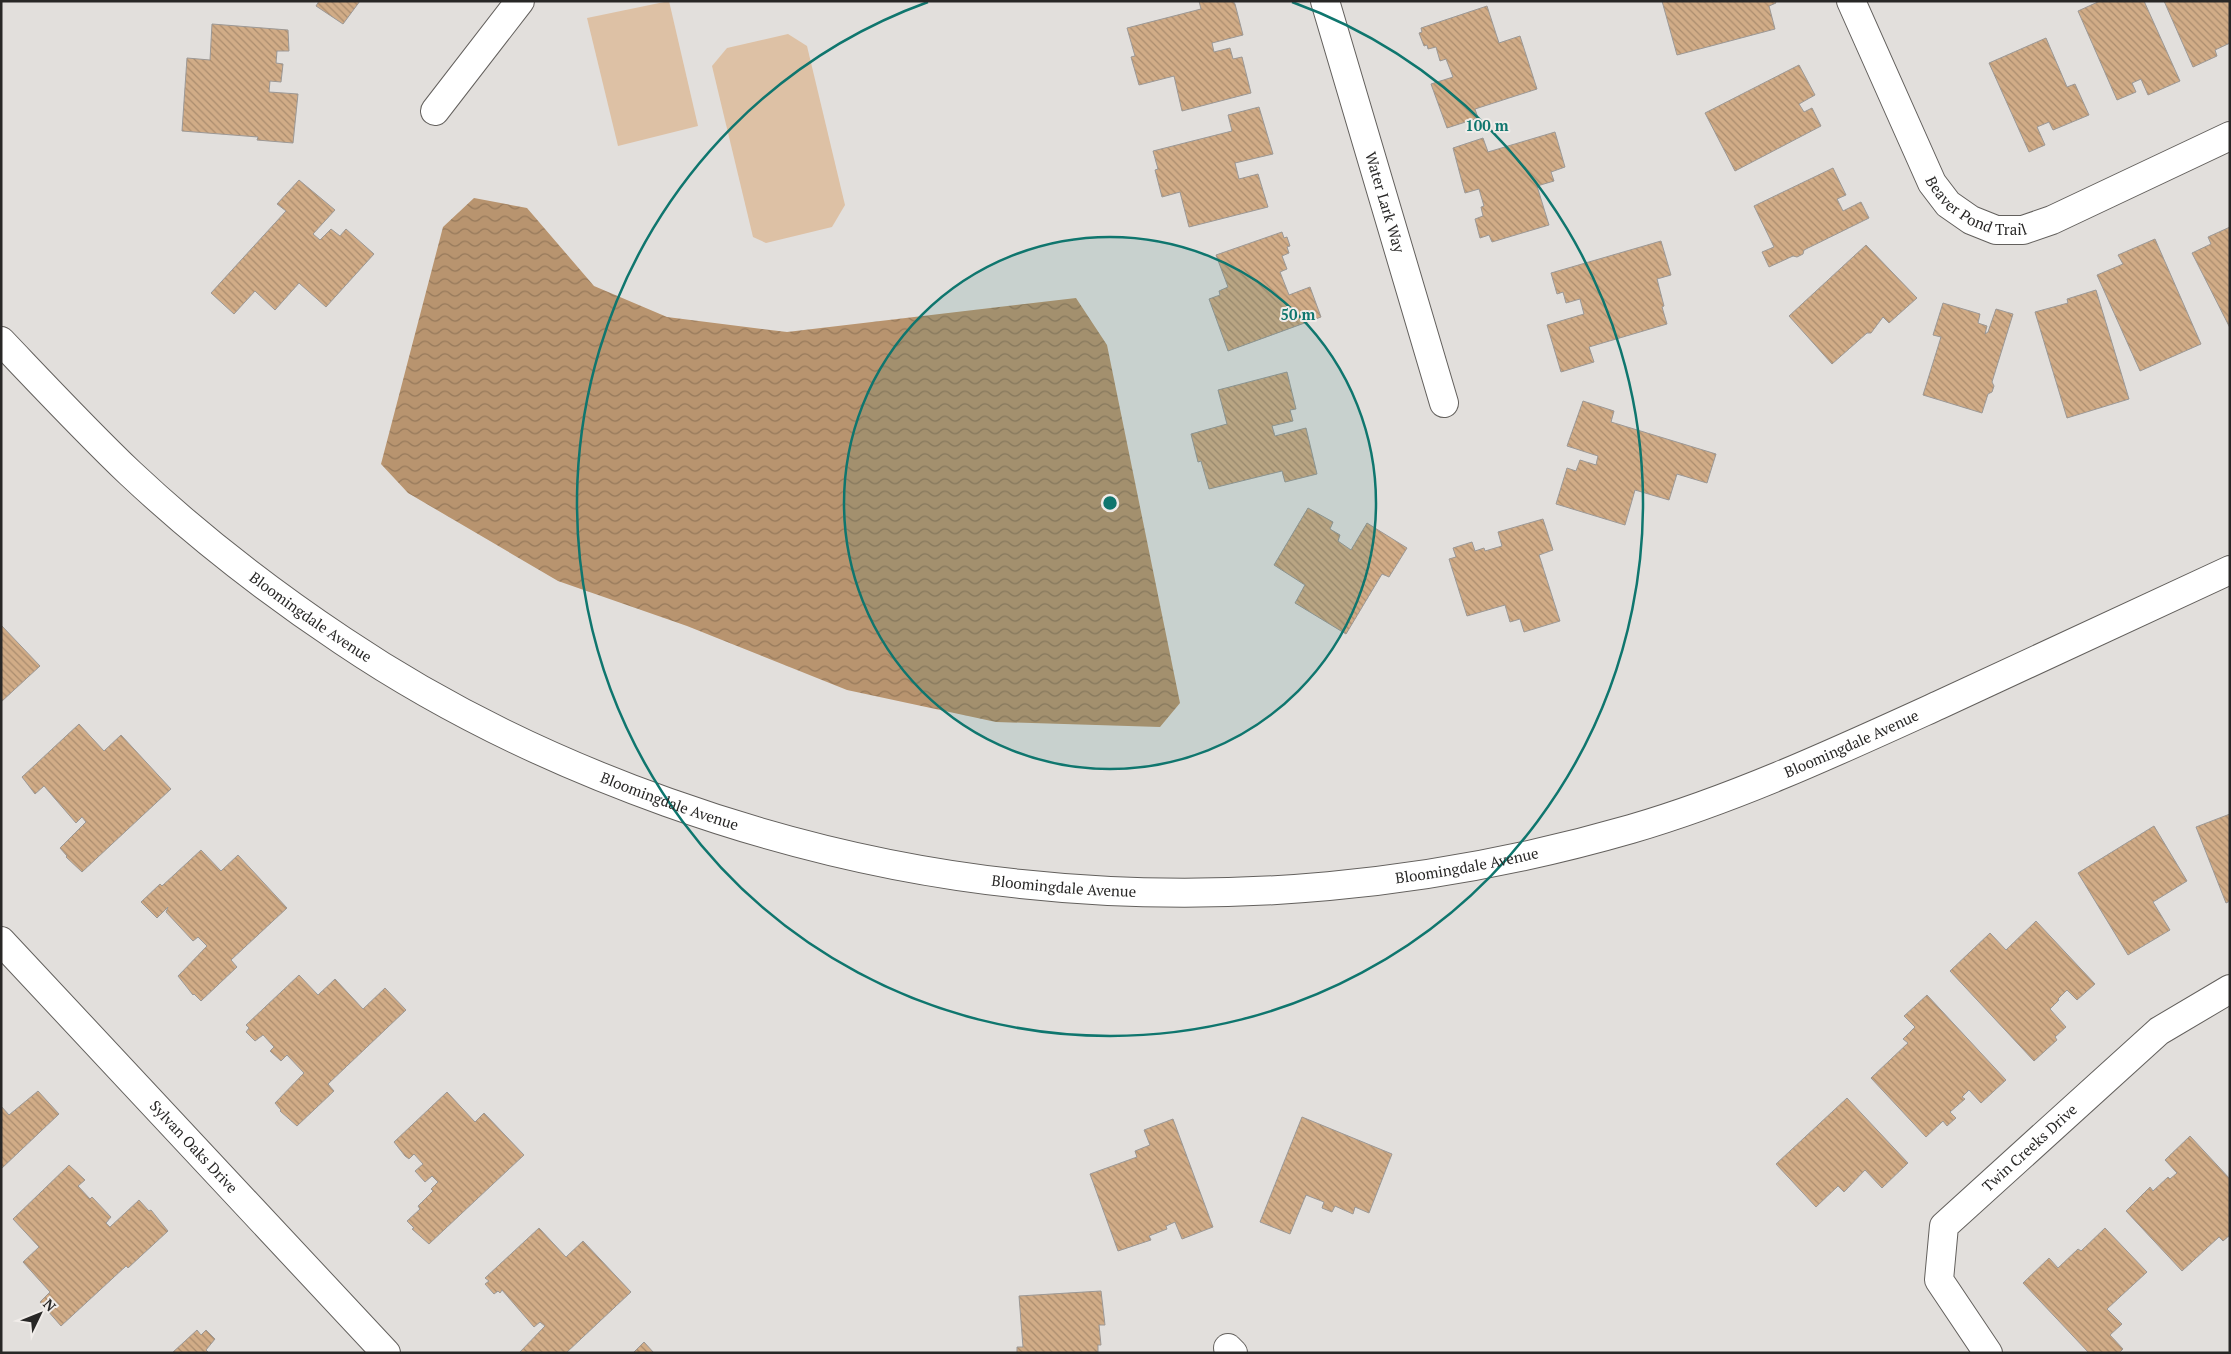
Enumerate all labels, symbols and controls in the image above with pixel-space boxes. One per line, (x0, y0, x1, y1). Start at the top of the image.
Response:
text: 100 m (1465, 115, 1509, 135)
street label: Water Lark Way (1361, 149, 1410, 255)
street label: Beaver Pond Trail (1921, 173, 2029, 239)
text: 50 m (1281, 304, 1316, 324)
centre of rings (1101, 494, 1119, 512)
street label: Bloomingdale Avenue (246, 567, 376, 666)
street label: Bloomingdale Avenue (1781, 705, 1922, 782)
street label: Bloomingdale Avenue (598, 767, 741, 834)
street label: Bloomingdale Avenue (1394, 842, 1540, 888)
street label: Bloomingdale Avenue (991, 870, 1137, 901)
street label: Sylvan Oaks Drive (146, 1096, 243, 1197)
street label: Twin Creeks Drive (1977, 1099, 2081, 1196)
north arrow (15, 1289, 65, 1339)
text: N (39, 1294, 61, 1315)

